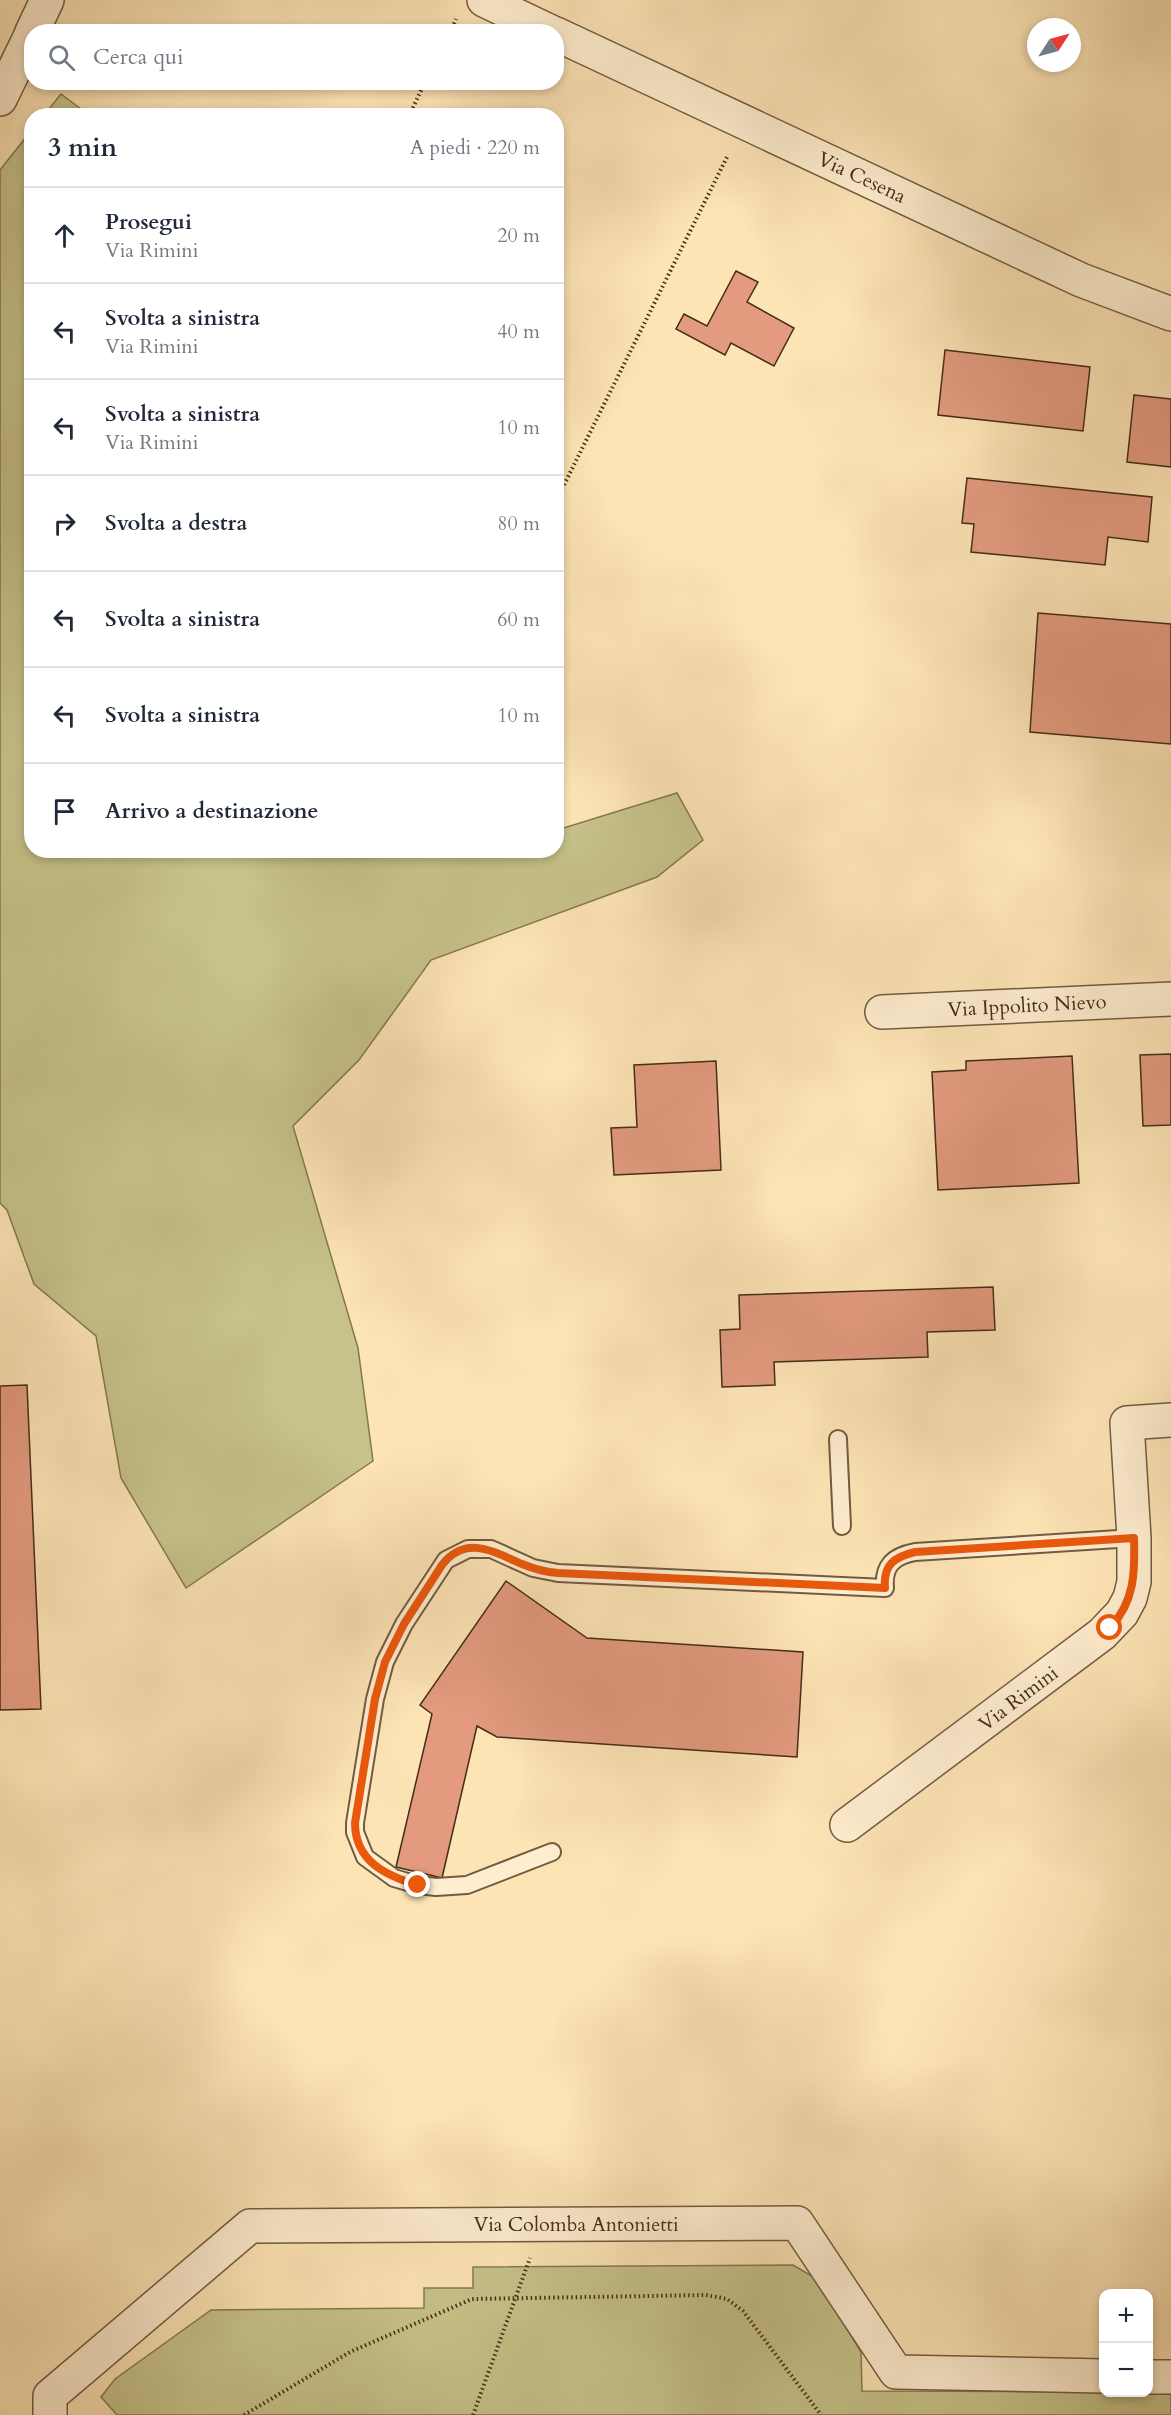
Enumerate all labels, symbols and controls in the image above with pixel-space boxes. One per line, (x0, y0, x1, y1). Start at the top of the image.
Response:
north arrow (1027, 18, 1081, 72)
search box (24, 24, 564, 90)
icon: search (45, 41, 78, 74)
text: Cerca qui (93, 42, 183, 72)
text: 3 min (48, 130, 117, 165)
text: A piedi · 220 m (410, 134, 540, 161)
street label: Via Cesena (813, 145, 911, 210)
text: Prosegui (105, 207, 192, 237)
icon: ahead (48, 219, 81, 252)
text: 20 m (497, 222, 540, 249)
text: Via Rimini (105, 237, 198, 264)
text: Svolta a sinistra (105, 303, 260, 333)
icon: left (48, 315, 81, 348)
text: 40 m (497, 318, 540, 345)
text: Via Rimini (105, 333, 198, 360)
text: Svolta a sinistra (105, 399, 260, 429)
icon: left (48, 411, 81, 444)
text: 10 m (497, 414, 540, 441)
text: Via Rimini (105, 429, 198, 456)
icon: right (48, 507, 81, 540)
text: Svolta a destra (105, 508, 247, 538)
text: 80 m (497, 510, 540, 537)
icon: left (48, 603, 81, 636)
text: Svolta a sinistra (105, 604, 260, 634)
text: 60 m (497, 606, 540, 633)
icon: left (48, 699, 81, 732)
text: Svolta a sinistra (105, 700, 260, 730)
text: 10 m (497, 702, 540, 729)
icon: arrive (48, 795, 81, 828)
text: Arrivo a destinazione (105, 796, 318, 826)
street label: Via Ippolito Nievo (947, 988, 1107, 1023)
route start (1096, 1614, 1122, 1640)
street label: Via Rimini (973, 1659, 1064, 1737)
route end (404, 1871, 430, 1897)
street label: Via Colomba Antonietti (473, 2211, 679, 2238)
map controls (1099, 2289, 1153, 2397)
button: + (1099, 2289, 1153, 2343)
button: − (1099, 2343, 1153, 2397)

